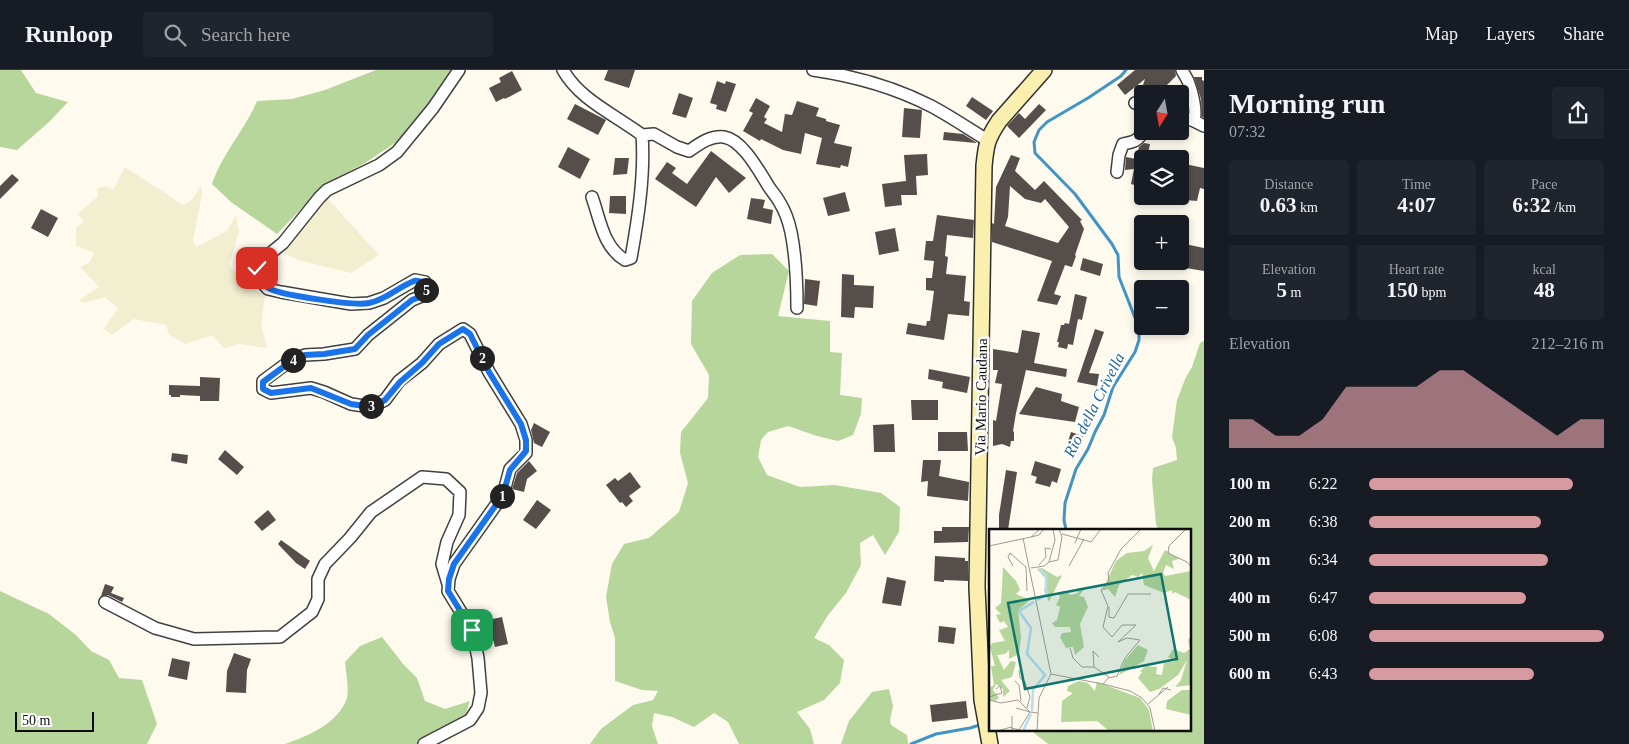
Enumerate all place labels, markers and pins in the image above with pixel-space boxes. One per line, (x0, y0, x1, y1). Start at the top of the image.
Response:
pin (236, 247, 278, 289)
pin: 5 (414, 278, 438, 302)
pin: 2 (470, 346, 494, 370)
pin: 4 (280, 348, 306, 372)
pin: 3 (358, 394, 384, 418)
pin: 1 (490, 484, 514, 508)
pin (451, 609, 493, 651)

